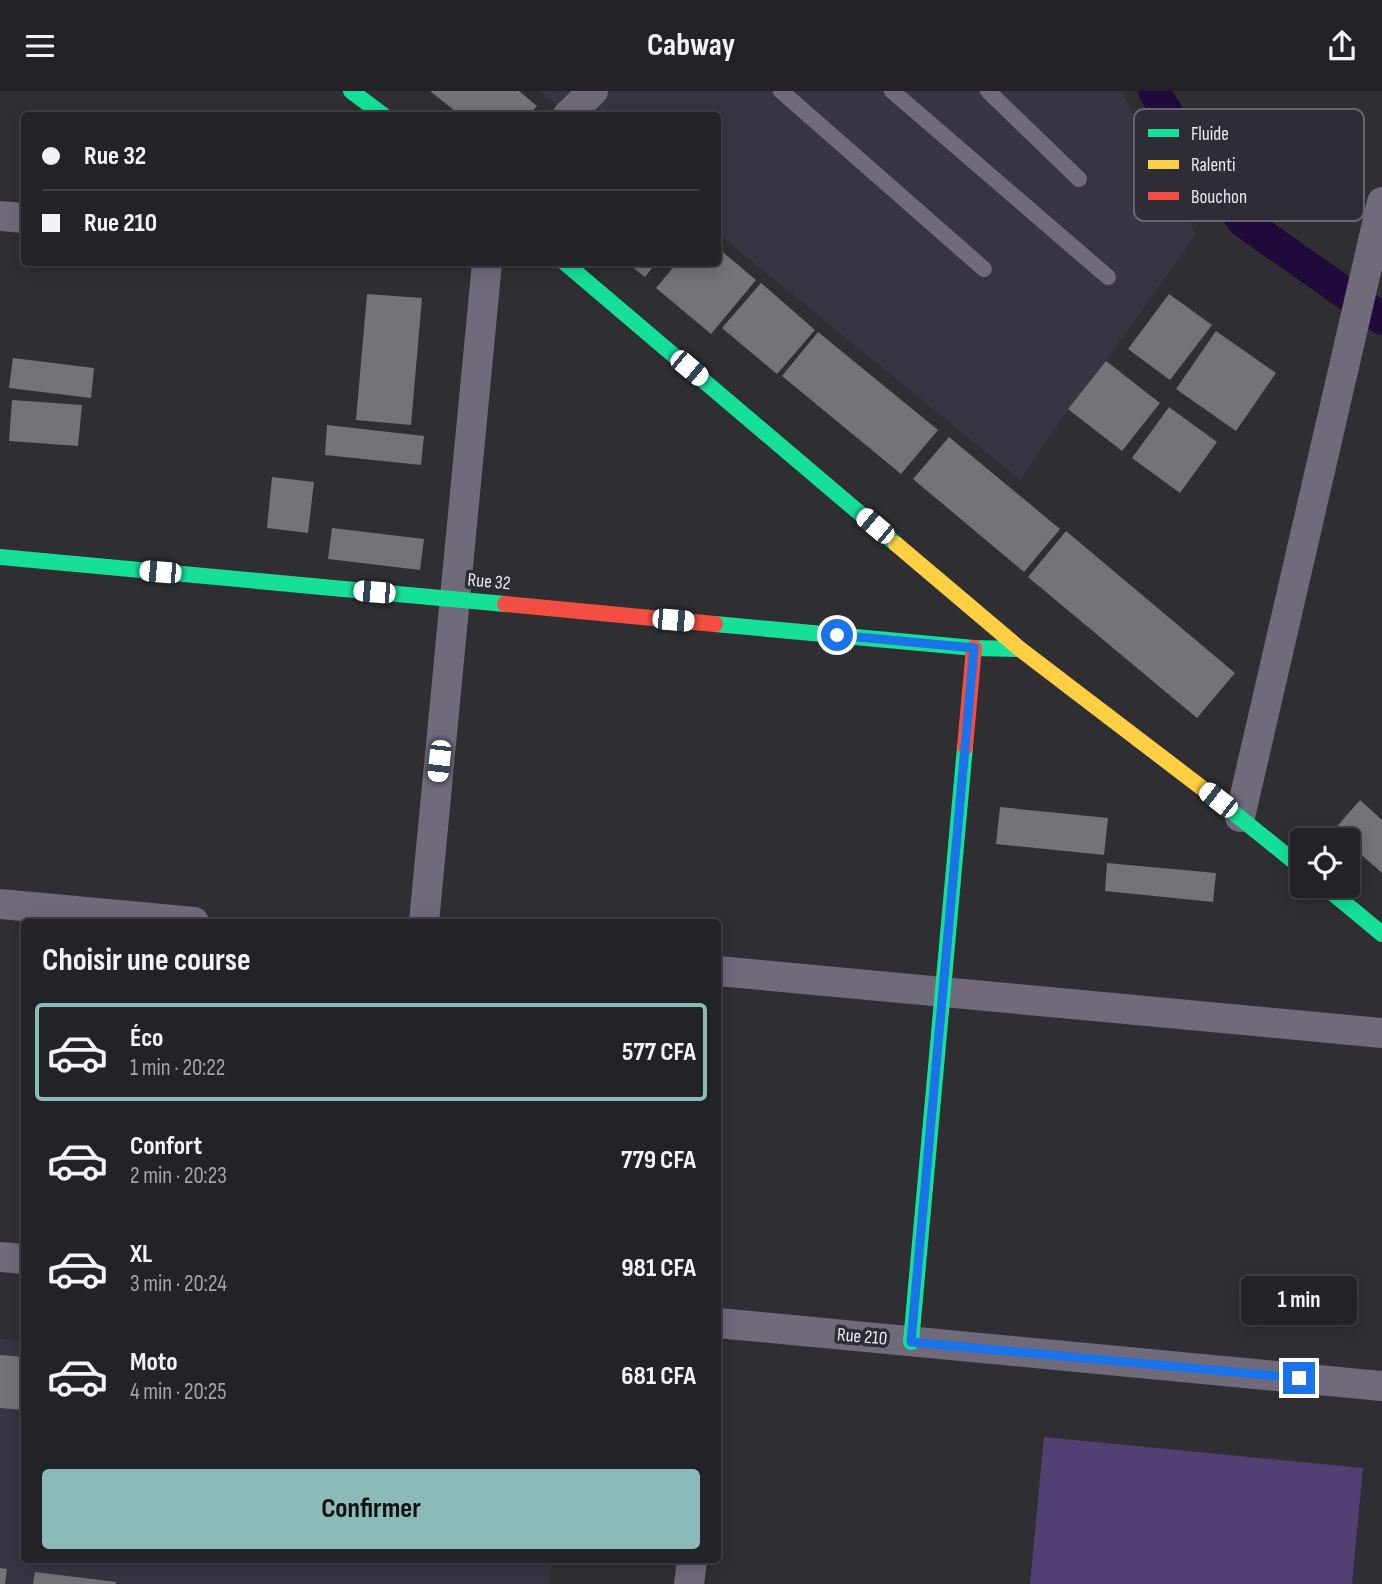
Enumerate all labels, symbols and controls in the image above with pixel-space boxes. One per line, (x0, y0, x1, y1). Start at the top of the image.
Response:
text: Cabway (647, 26, 735, 65)
icon: menu (21, 27, 59, 65)
icon: share (1323, 27, 1361, 65)
legend (1134, 109, 1364, 221)
text: Fluide (1191, 123, 1229, 146)
text: Rue 32 (84, 141, 146, 172)
text: Ralenti (1191, 154, 1236, 177)
text: Bouchon (1191, 186, 1247, 209)
text: Rue 210 (84, 208, 157, 239)
car (667, 346, 712, 390)
car (853, 504, 898, 548)
car (139, 560, 182, 584)
street label: Rue 32 (466, 569, 512, 595)
car (353, 580, 396, 604)
car (652, 608, 695, 632)
route start (821, 619, 853, 651)
car (427, 739, 452, 783)
car (1195, 779, 1242, 821)
map controls (1290, 828, 1360, 898)
button: locate (1290, 828, 1360, 898)
text: Choisir une course (42, 941, 251, 980)
icon: car (46, 1021, 109, 1084)
text: Éco (130, 1023, 163, 1054)
text: 577 CFA (622, 1037, 696, 1068)
text: 1 min · 20:22 (130, 1054, 225, 1082)
icon: car (46, 1129, 109, 1192)
text: Confort (130, 1131, 202, 1162)
text: 779 CFA (621, 1145, 696, 1176)
text: 2 min · 20:23 (130, 1162, 227, 1190)
icon: car (46, 1237, 109, 1300)
text: XL (130, 1239, 152, 1270)
text: 981 CFA (621, 1253, 696, 1284)
text: 3 min · 20:24 (130, 1270, 227, 1298)
callout: 1 min (1241, 1277, 1357, 1325)
text: 1 min (1278, 1286, 1320, 1314)
street label: Rue 210 (836, 1323, 888, 1351)
icon: car (46, 1345, 109, 1408)
text: Moto (130, 1347, 178, 1378)
text: 681 CFA (621, 1361, 696, 1392)
route end (1283, 1362, 1315, 1394)
text: 4 min · 20:25 (130, 1378, 227, 1406)
button: Confirmer (42, 1469, 700, 1549)

